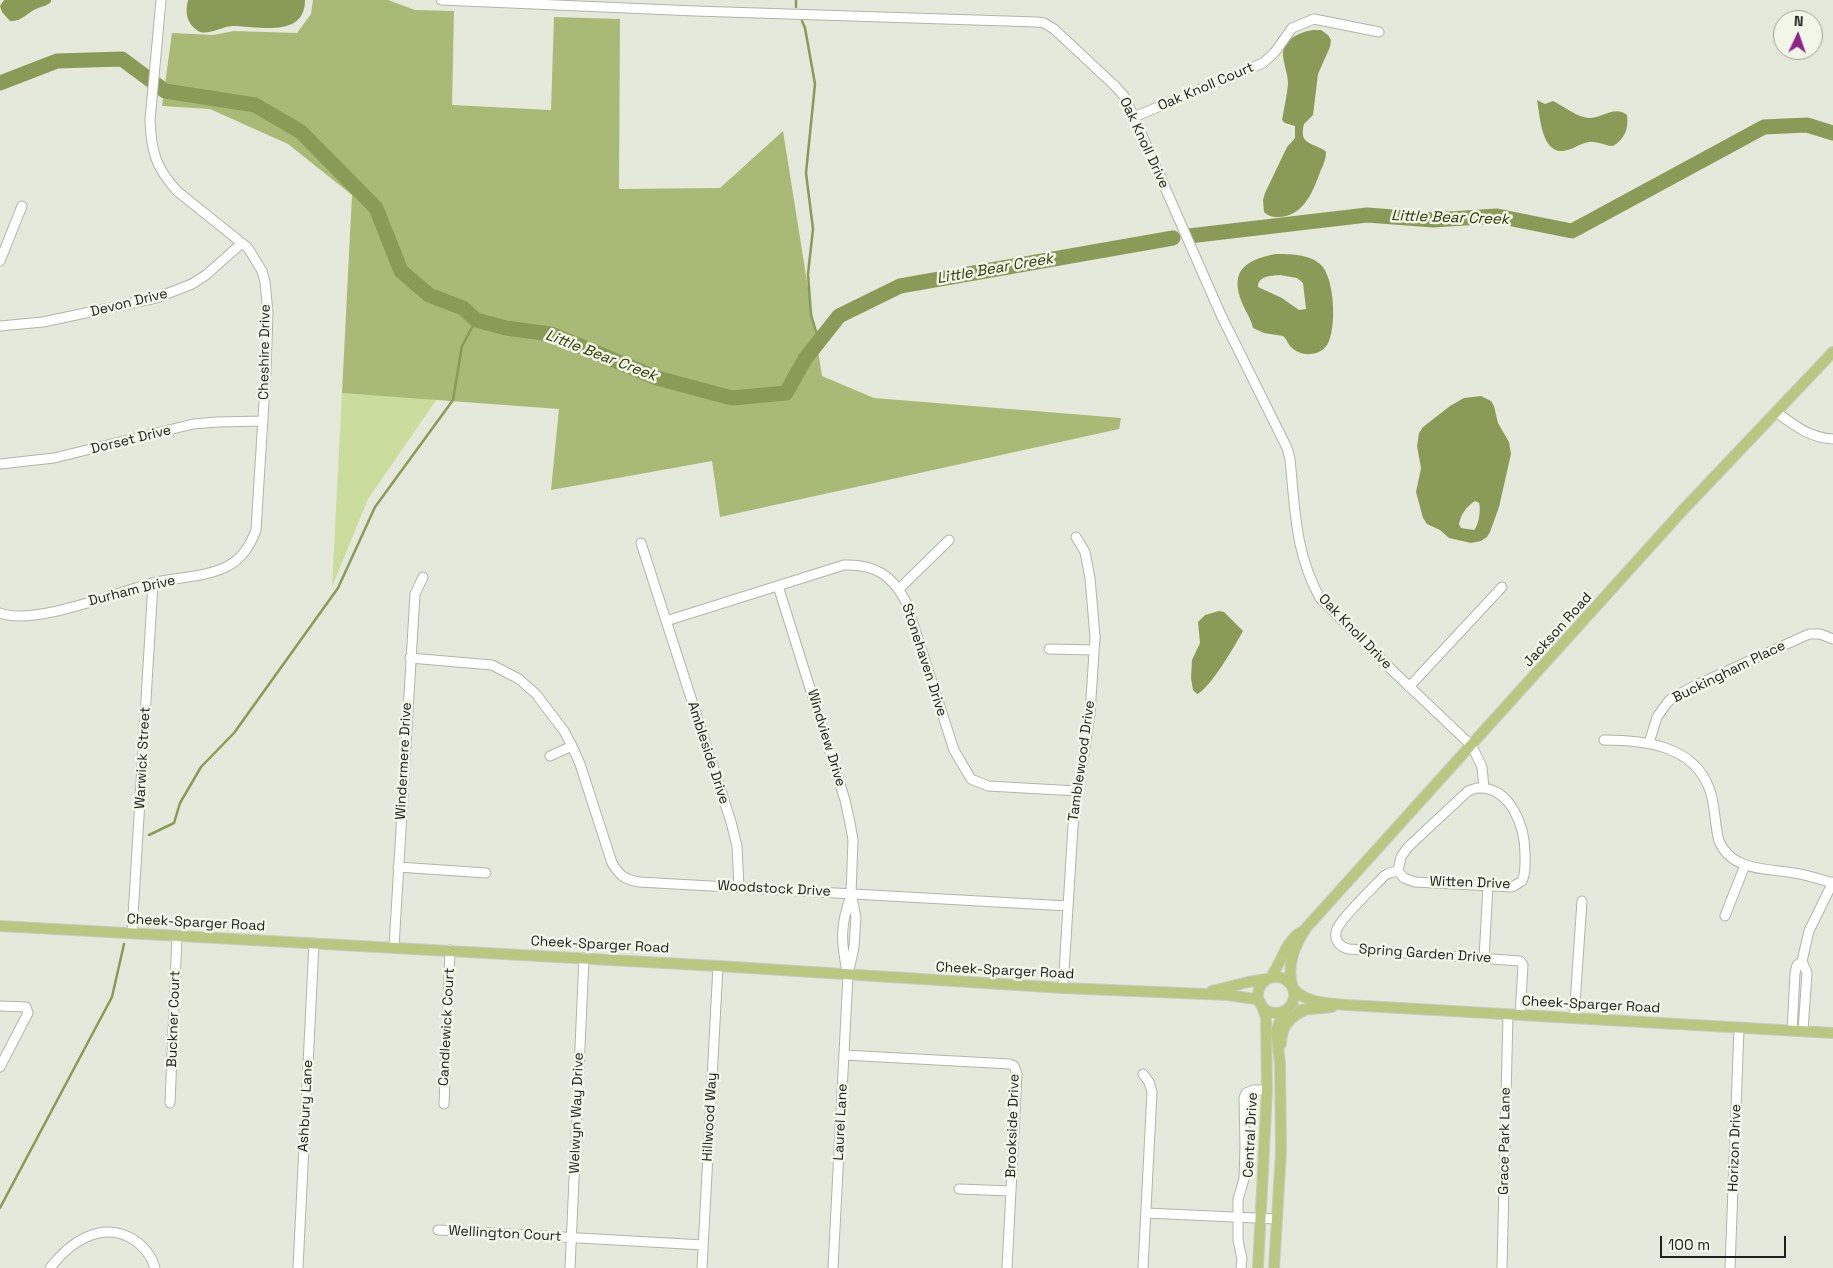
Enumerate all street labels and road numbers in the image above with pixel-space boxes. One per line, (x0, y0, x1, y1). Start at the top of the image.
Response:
street label: Oak Knoll Court (1155, 59, 1257, 115)
street label: Oak Knoll Drive (1116, 95, 1172, 191)
street label: Devon Drive (89, 285, 169, 321)
street label: Cheshire Drive (256, 304, 274, 400)
street label: Dorset Drive (89, 422, 173, 458)
street label: Durham Drive (87, 572, 177, 610)
street label: Jackson Road (1520, 589, 1596, 671)
street label: Oak Knoll Drive (1315, 591, 1395, 673)
street label: Stonehaven Drive (898, 601, 950, 719)
street label: Buckingham Place (1670, 637, 1788, 707)
street label: Windview Drive (803, 687, 849, 789)
street label: Tamblewood Drive (1065, 699, 1099, 823)
street label: Ambleside Drive (684, 700, 732, 806)
street label: Windermere Drive (393, 702, 415, 820)
street label: Warwick Street (132, 706, 154, 810)
street label: Witten Drive (1429, 873, 1511, 893)
street label: Woodstock Drive (717, 878, 831, 900)
street label: Cheek-Sparger Road (126, 911, 266, 935)
street label: Cheek-Sparger Road (530, 933, 670, 957)
street label: Spring Garden Drive (1358, 941, 1492, 967)
street label: Cheek-Sparger Road (935, 959, 1075, 983)
street label: Candlewick Court (436, 967, 458, 1087)
street label: Buckner Court (164, 970, 184, 1068)
street label: Cheek-Sparger Road (1521, 993, 1661, 1017)
street label: Welwyn Way Drive (566, 1052, 588, 1174)
street label: Ashbury Lane (295, 1059, 317, 1153)
street label: Hillwood Way (699, 1072, 721, 1162)
street label: Brookside Drive (1003, 1074, 1023, 1178)
street label: Laurel Lane (831, 1083, 851, 1161)
street label: Grace Park Lane (1496, 1087, 1514, 1195)
street label: Central Drive (1240, 1092, 1262, 1178)
street label: Horizon Drive (1725, 1104, 1745, 1192)
street label: Wellington Court (448, 1223, 562, 1245)

